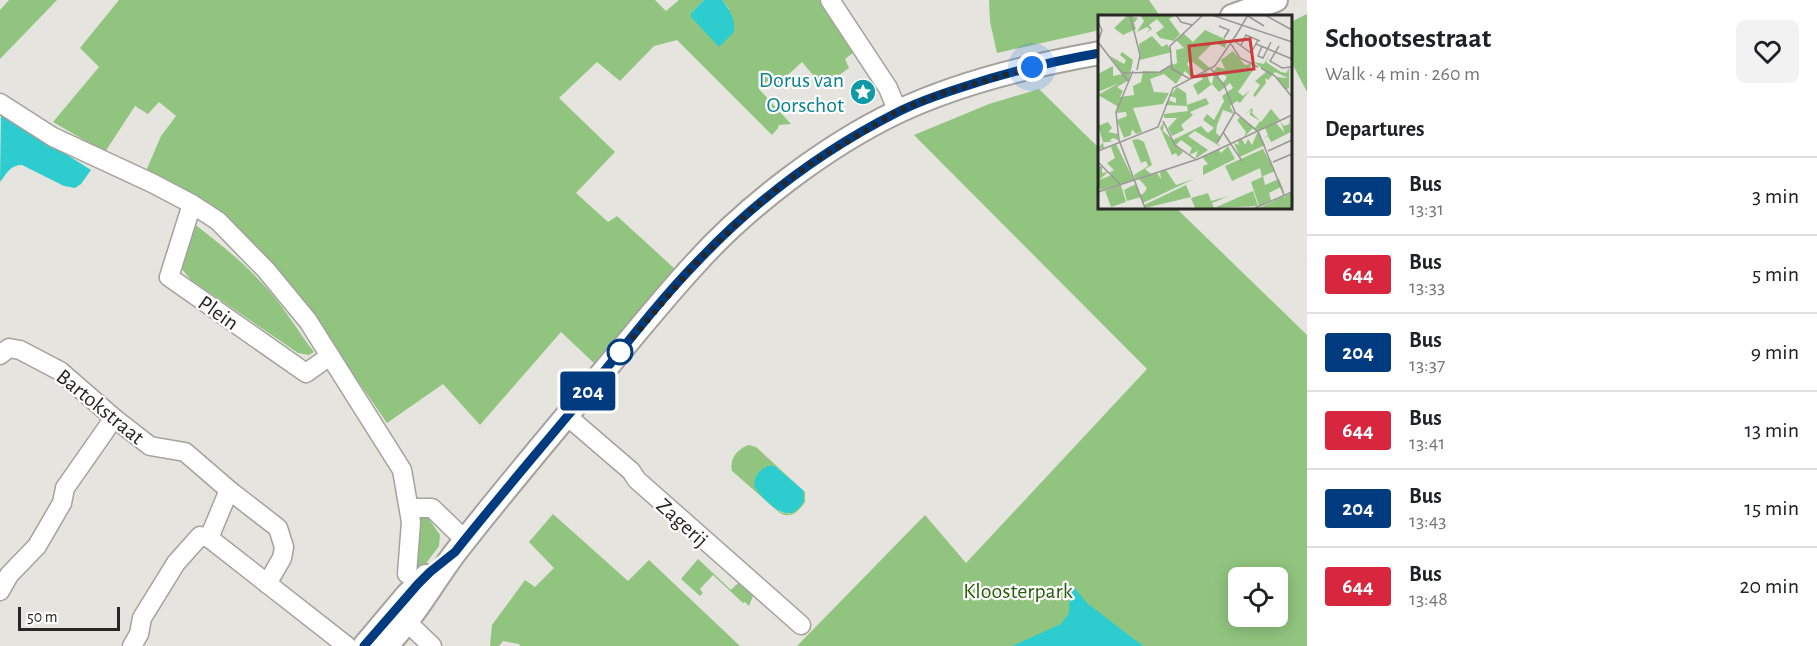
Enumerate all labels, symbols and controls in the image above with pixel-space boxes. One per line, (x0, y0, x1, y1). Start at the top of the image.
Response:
inset map (1098, 15, 1292, 208)
button: heart (1736, 20, 1799, 83)
text: Schootsestraat (1325, 25, 1491, 53)
your location (1017, 52, 1047, 82)
text: Walk · 4 min · 260 m (1325, 64, 1480, 84)
place label: Dorus van Oorschot (759, 69, 844, 116)
place icon: Dorus van Oorschot (848, 77, 878, 107)
text: Departures (1325, 118, 1425, 140)
text: Bus (1409, 173, 1442, 195)
text: 3 min (1752, 185, 1799, 207)
text: 204 (1342, 186, 1374, 207)
text: 13:31 (1409, 199, 1444, 219)
text: Bus (1409, 251, 1442, 273)
text: 5 min (1752, 263, 1799, 285)
text: 644 (1342, 264, 1374, 285)
text: 13:33 (1409, 277, 1445, 297)
street label: Plein (194, 291, 243, 334)
text: Bus (1409, 329, 1442, 351)
unlabelled marker (607, 339, 633, 365)
text: 9 min (1751, 341, 1799, 363)
text: 204 (1342, 342, 1374, 363)
text: 13:37 (1409, 355, 1445, 375)
street label: Bartokstraat (52, 365, 148, 449)
line badge: 204 (554, 372, 622, 410)
text: 204 (572, 381, 604, 402)
text: Bus (1409, 407, 1442, 429)
text: 13 min (1744, 419, 1799, 441)
text: 644 (1342, 420, 1374, 441)
text: 13:41 (1409, 433, 1445, 453)
text: Bus (1409, 485, 1442, 507)
street label: Zagerij (652, 494, 712, 551)
text: 15 min (1744, 497, 1799, 519)
text: 204 (1342, 498, 1374, 519)
text: 13:43 (1409, 511, 1447, 531)
text: Bus (1409, 563, 1442, 585)
map controls (1228, 567, 1288, 627)
button: locate (1228, 567, 1288, 627)
text: 20 min (1739, 575, 1799, 597)
text: 644 (1342, 576, 1374, 597)
park label: Kloosterpark (963, 580, 1073, 602)
text: 13:48 (1409, 589, 1448, 609)
scale bar (18, 604, 120, 632)
text: 50 m (27, 609, 58, 625)

